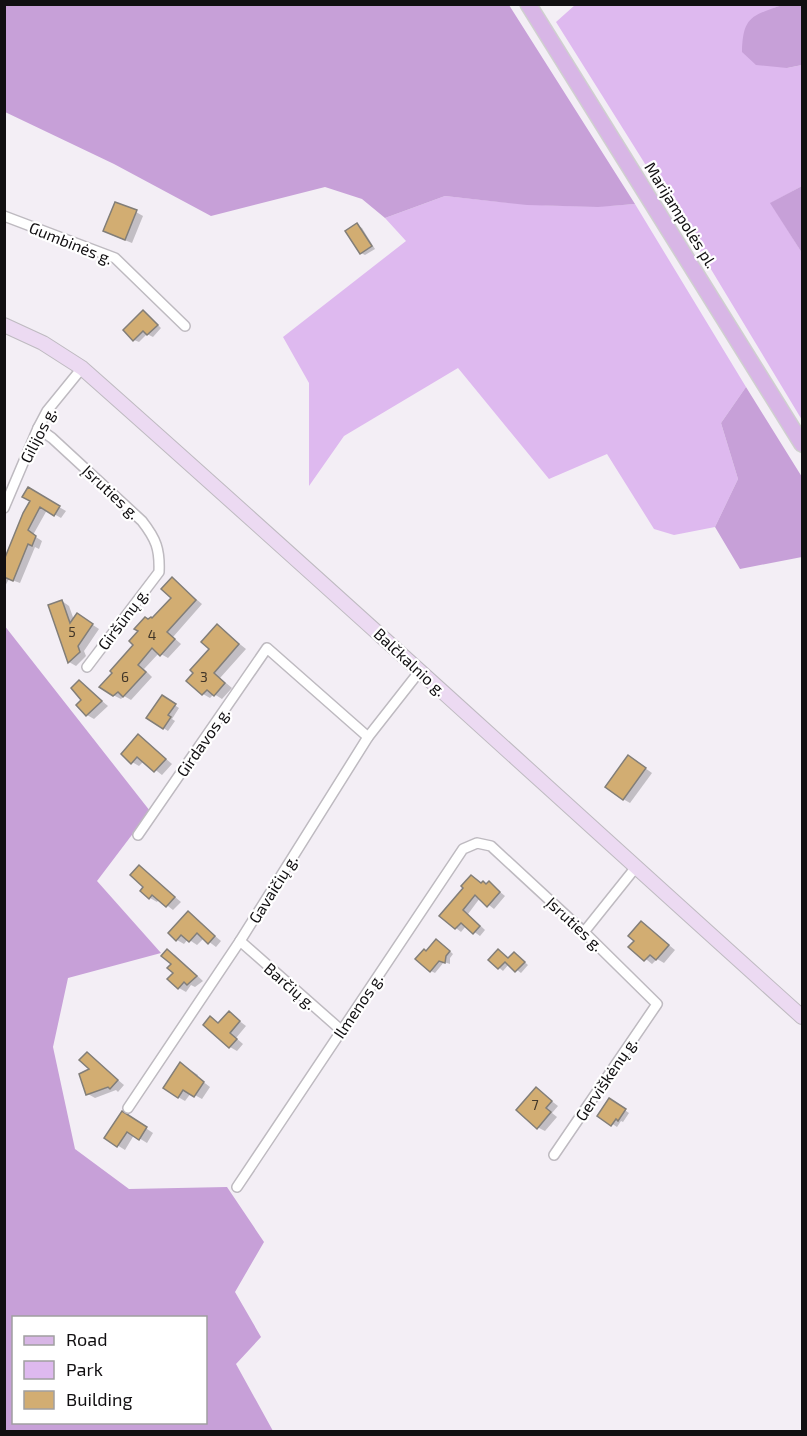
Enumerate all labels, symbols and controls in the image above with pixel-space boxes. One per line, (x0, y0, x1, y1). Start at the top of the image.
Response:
street label: Marijampolės pl. (640, 158, 722, 272)
street label: Gumbinės g. (27, 217, 116, 268)
street label: Gilijos g. (15, 404, 61, 466)
street label: Įsruties g. (79, 461, 144, 523)
street label: Giršūnų g. (93, 584, 152, 653)
house number: 5 (68, 623, 76, 640)
street label: Balčkalnio g. (370, 623, 450, 700)
house number: 4 (148, 626, 156, 643)
house number: 6 (121, 668, 129, 685)
house number: 3 (200, 668, 208, 685)
street label: Girdavos g. (172, 704, 233, 780)
street label: Gavaičių g. (244, 851, 301, 926)
street label: Įsruties g. (543, 893, 608, 955)
street label: Barčių g. (261, 958, 320, 1013)
street label: Ilmenos g. (329, 970, 386, 1042)
street label: Gerviškėnų g. (571, 1033, 641, 1124)
house number: 7 (531, 1096, 539, 1113)
legend (12, 1316, 207, 1424)
text: Road (66, 1328, 107, 1350)
text: Park (66, 1358, 103, 1380)
text: Building (66, 1388, 133, 1410)

